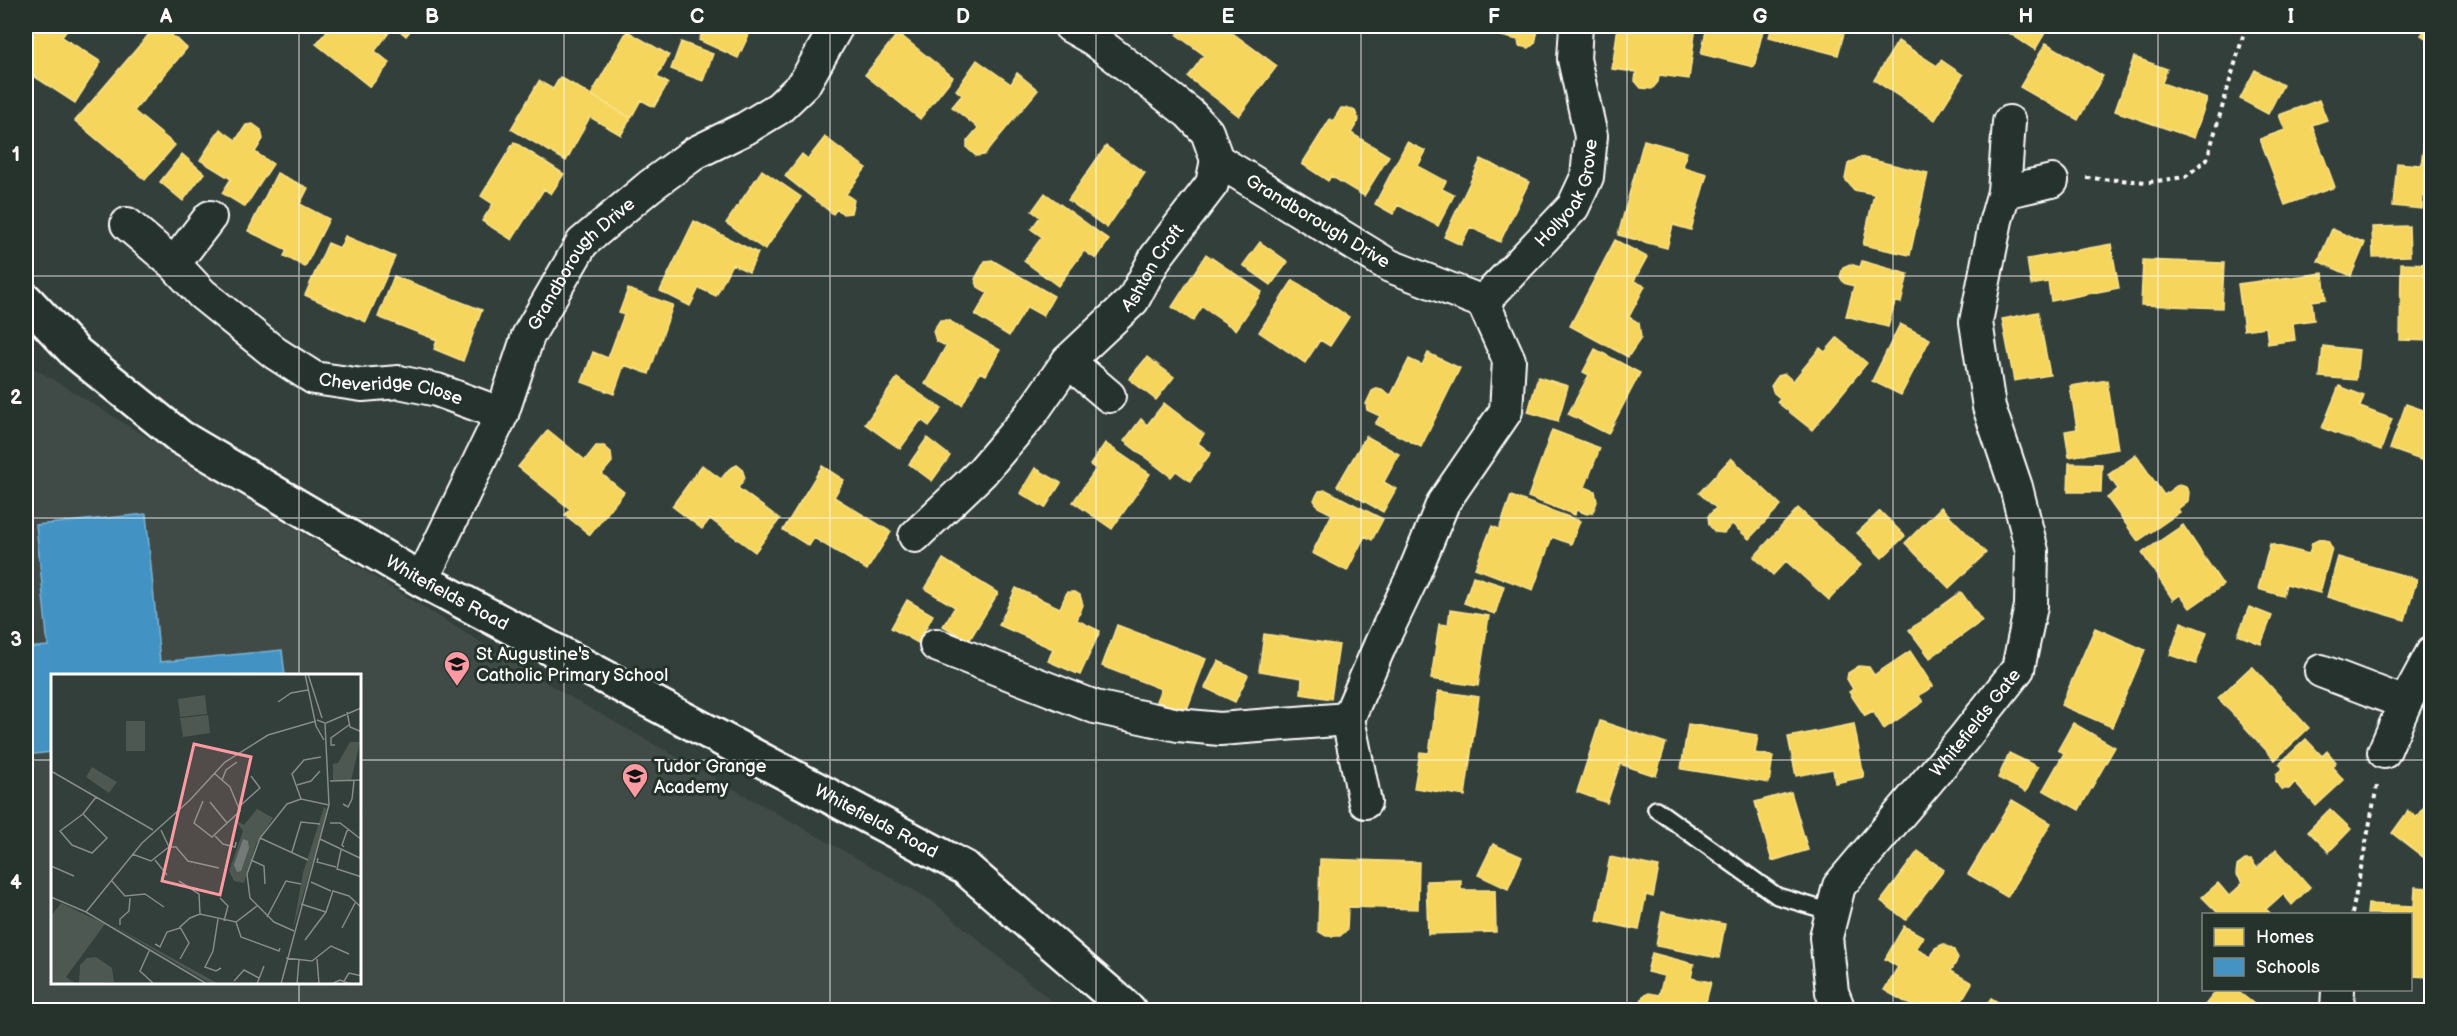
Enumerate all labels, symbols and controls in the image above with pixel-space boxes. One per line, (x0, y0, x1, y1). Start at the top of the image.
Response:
text: A (159, 5, 173, 29)
text: B (425, 5, 439, 29)
text: C (690, 5, 704, 29)
text: D (956, 5, 970, 29)
text: E (1222, 5, 1235, 29)
text: F (1488, 5, 1500, 29)
text: G (1753, 5, 1768, 29)
text: H (2019, 5, 2033, 29)
text: I (2288, 5, 2294, 29)
street label: Hollyoak Grove (1531, 138, 1602, 252)
text: 1 (12, 143, 20, 167)
street label: Grandborough Drive (1242, 170, 1394, 273)
street label: Grandborough Drive (523, 193, 639, 334)
street label: Ashton Croft (1117, 220, 1189, 316)
street label: Cheveridge Close (317, 369, 466, 410)
text: 2 (10, 386, 22, 410)
street label: Whitefields Road (382, 551, 512, 635)
text: 3 (10, 628, 22, 652)
place label: St Augustine's Catholic Primary School (476, 644, 668, 686)
school or university icon: St Augustine's Catholic Primary School (442, 649, 472, 687)
street label: Whitefields Gate (1926, 664, 2025, 781)
inset map (51, 674, 362, 985)
place label: Tudor Grange Academy (654, 756, 767, 798)
school or university icon: Tudor Grange Academy (620, 761, 650, 799)
street label: Whitefields Road (811, 780, 941, 863)
text: 4 (10, 871, 22, 895)
legend (2202, 913, 2412, 991)
text: Homes (2256, 927, 2314, 948)
text: Schools (2256, 957, 2320, 978)

